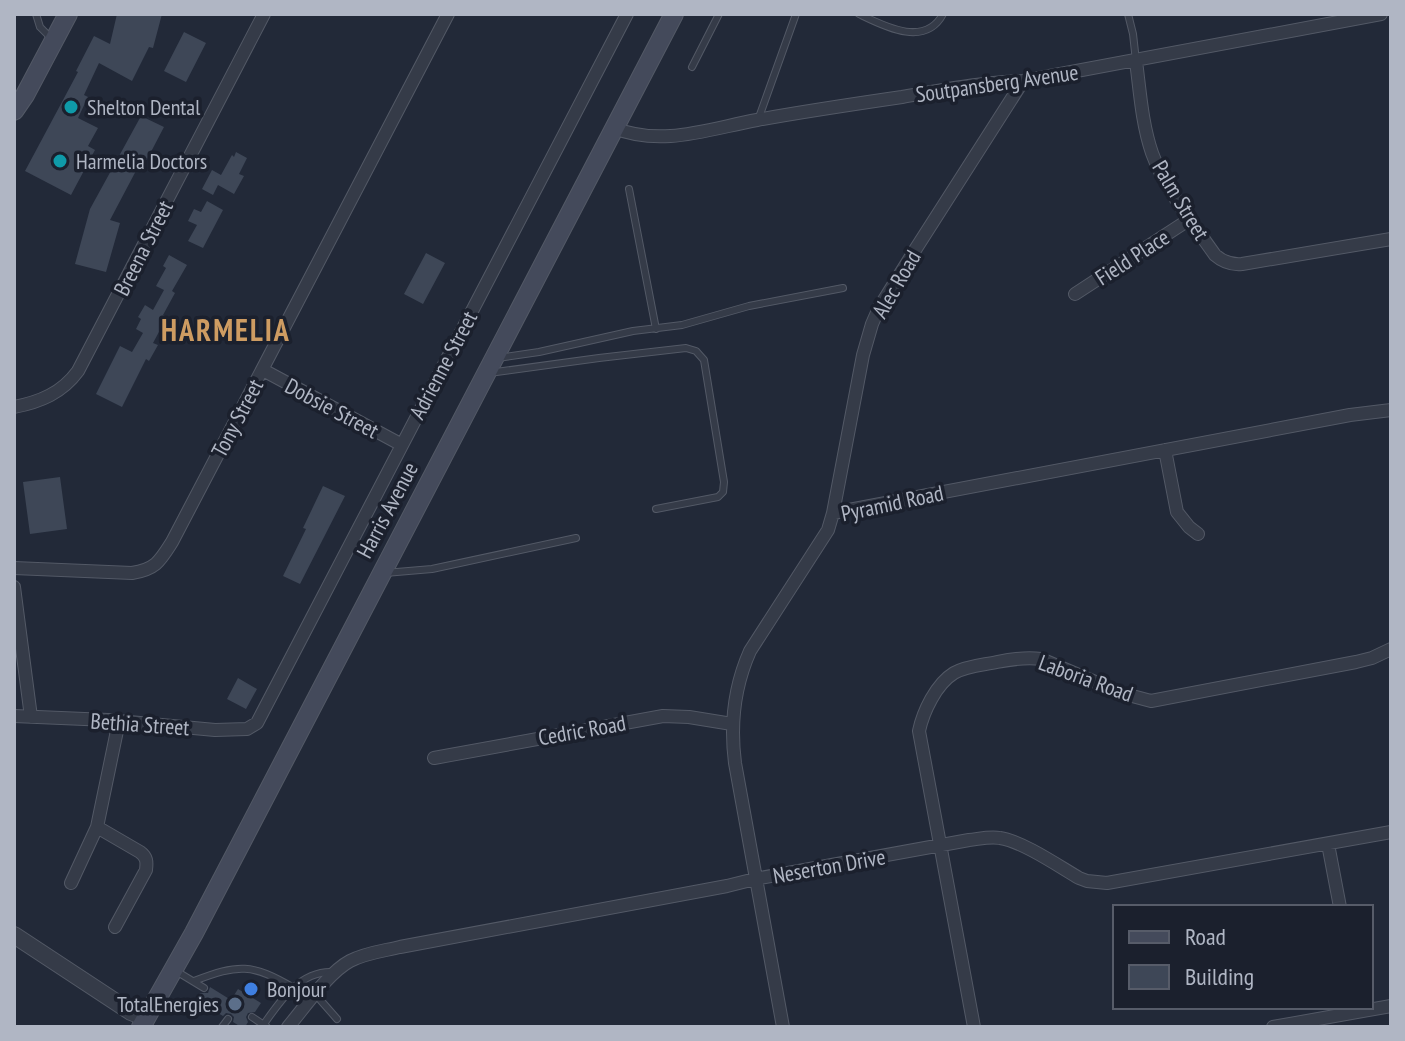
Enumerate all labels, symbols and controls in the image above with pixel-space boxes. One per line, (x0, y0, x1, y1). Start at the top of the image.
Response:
street label: Soutpansberg Avenue (914, 58, 1080, 108)
place label: Shelton Dental (87, 93, 201, 121)
marker: Shelton Dental (62, 98, 80, 116)
place label: Harmelia Doctors (76, 147, 207, 175)
marker: Harmelia Doctors (51, 152, 69, 170)
street label: Palm Street (1146, 155, 1216, 245)
street label: Breena Street (107, 196, 179, 300)
street label: Field Place (1090, 223, 1174, 291)
street label: Alec Road (865, 245, 927, 323)
street label: Adrienne Street (403, 306, 483, 424)
district label: HARMELIA (161, 310, 291, 349)
street label: Dobsie Street (280, 372, 384, 444)
street label: Tony Street (205, 374, 269, 462)
street label: Harris Avenue (350, 457, 424, 563)
street label: Pyramid Road (838, 479, 946, 527)
street label: Laboria Road (1035, 648, 1137, 708)
street label: Bethia Street (90, 707, 190, 741)
street label: Cedric Road (536, 709, 628, 751)
street label: Neserton Drive (771, 842, 887, 890)
legend (1113, 905, 1373, 1009)
text: Road (1185, 921, 1226, 952)
text: Building (1185, 961, 1254, 992)
place label: Bonjour (267, 975, 326, 1003)
marker: Bonjour (242, 980, 260, 998)
place label: TotalEnergies (117, 990, 219, 1018)
marker: TotalEnergies (226, 995, 244, 1013)

